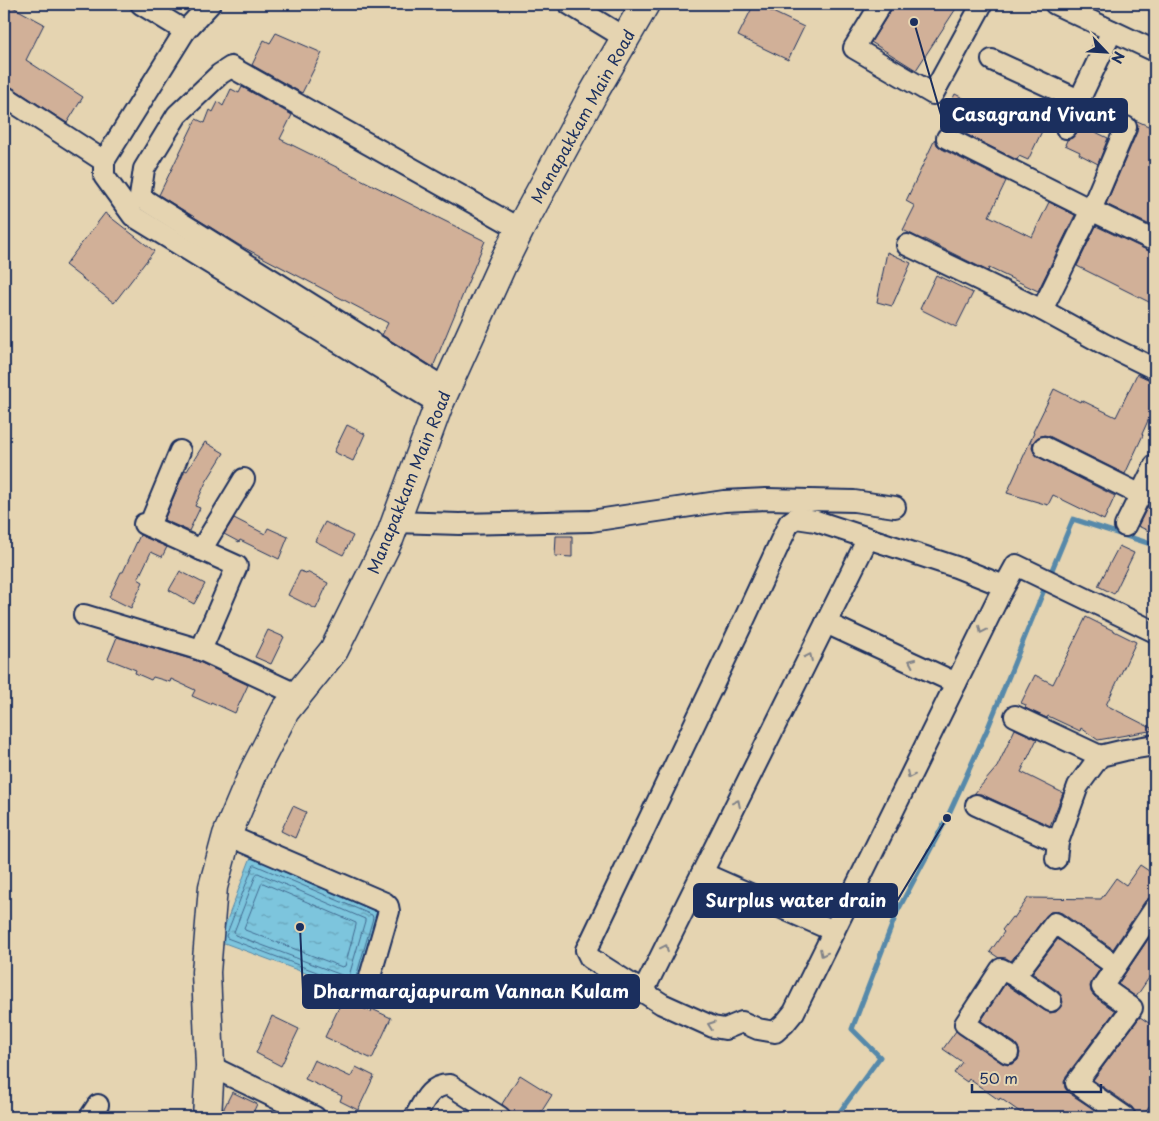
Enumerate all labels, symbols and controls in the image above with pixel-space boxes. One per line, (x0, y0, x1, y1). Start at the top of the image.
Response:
street label: Manapakkam Main Road (524, 25, 640, 207)
north arrow (1082, 28, 1132, 78)
text: N (1106, 48, 1130, 67)
callout: Casagrand Vivant (941, 99, 1127, 132)
text: Casagrand Vivant (952, 100, 1117, 127)
street label: Manapakkam Main Road (360, 387, 456, 577)
one-way arrow (978, 624, 988, 633)
one-way arrow (803, 653, 813, 662)
one-way arrow (908, 658, 917, 669)
one-way arrow (907, 770, 917, 779)
one-way arrow (731, 799, 741, 808)
callout: Surplus water drain (694, 884, 897, 917)
text: Surplus water drain (706, 886, 886, 913)
one-way arrow (659, 945, 669, 954)
one-way arrow (819, 947, 829, 956)
callout: Dharmarajapuram Vannan Kulam (303, 975, 639, 1008)
text: Dharmarajapuram Vannan Kulam (313, 977, 629, 1004)
one-way arrow (707, 1021, 716, 1031)
scale bar (972, 1061, 1100, 1093)
text: 50 m (979, 1066, 1018, 1089)

